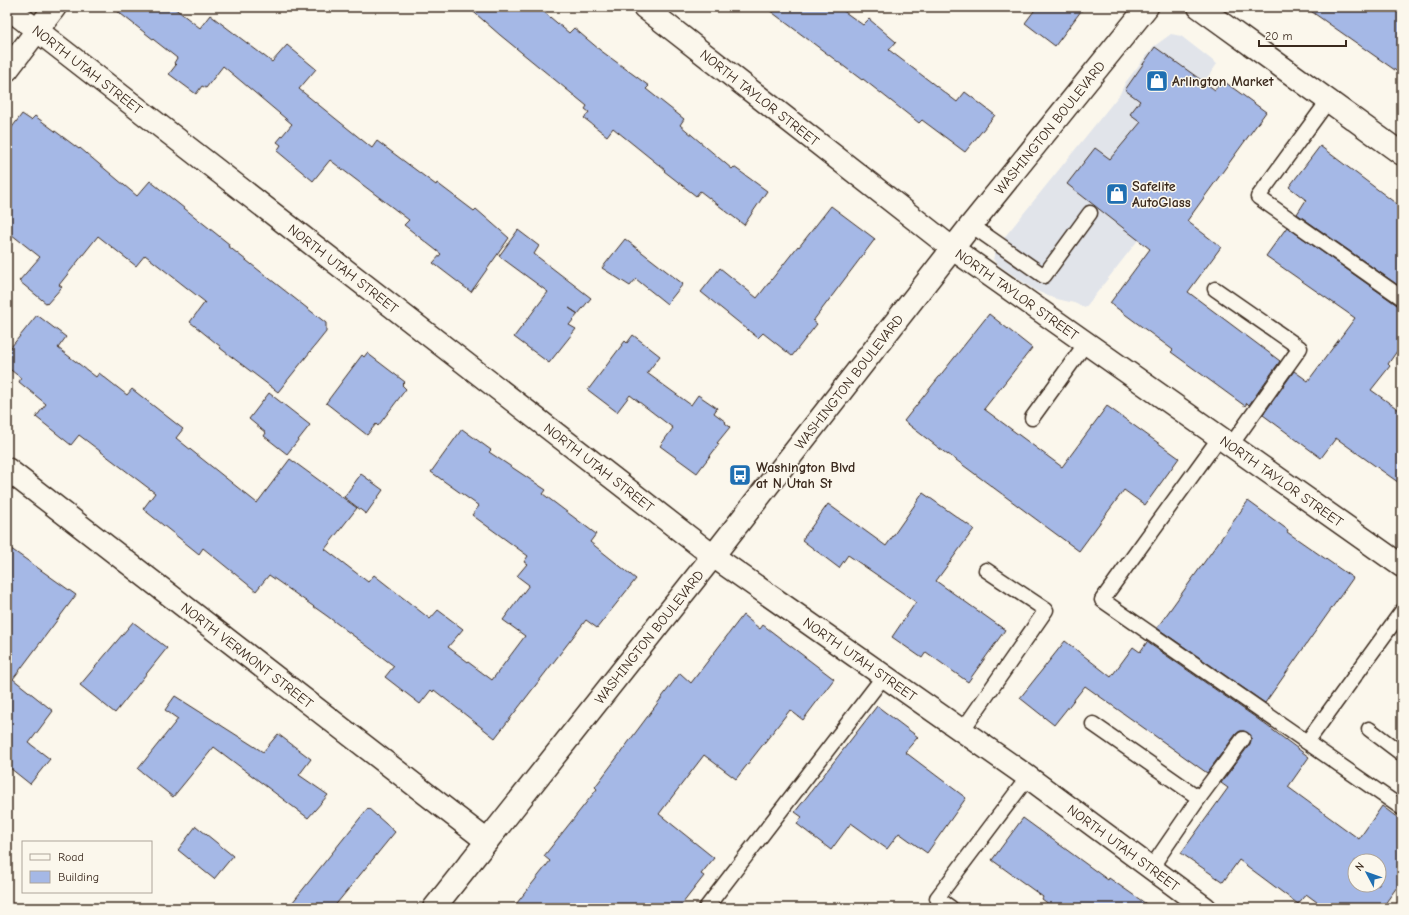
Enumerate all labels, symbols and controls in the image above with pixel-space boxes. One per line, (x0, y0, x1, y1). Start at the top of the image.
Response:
street label: NORTH UTAH STREET (29, 22, 146, 119)
scale bar (1259, 22, 1346, 48)
text: 20 m (1265, 29, 1293, 43)
street label: NORTH TAYLOR STREET (696, 46, 823, 150)
street label: WASHINGTON BOULEVARD (991, 58, 1109, 198)
shop icon: Arlington Market (1144, 68, 1170, 94)
place label: Arlington Market (1172, 73, 1274, 90)
place label: Safelite AutoGlass (1132, 178, 1191, 211)
shop icon: Safelite AutoGlass (1104, 181, 1130, 207)
street label: NORTH UTAH STREET (284, 221, 402, 317)
street label: NORTH TAYLOR STREET (952, 245, 1082, 344)
street label: WASHINGTON BOULEVARD (791, 311, 907, 453)
street label: NORTH UTAH STREET (540, 420, 658, 516)
street label: NORTH TAYLOR STREET (1217, 432, 1347, 531)
place label: Washington Blvd at N Utah St (756, 459, 855, 492)
bus stop icon: Washington Blvd at N Utah St (727, 462, 753, 488)
street label: WASHINGTON BOULEVARD (591, 567, 708, 708)
street label: NORTH VERMONT STREET (178, 599, 317, 713)
street label: NORTH UTAH STREET (800, 614, 921, 706)
street label: NORTH UTAH STREET (1064, 801, 1183, 896)
legend (22, 841, 152, 893)
text: Road (58, 850, 84, 864)
north arrow (1347, 853, 1387, 893)
text: N (1353, 860, 1367, 874)
text: Building (58, 870, 99, 884)

